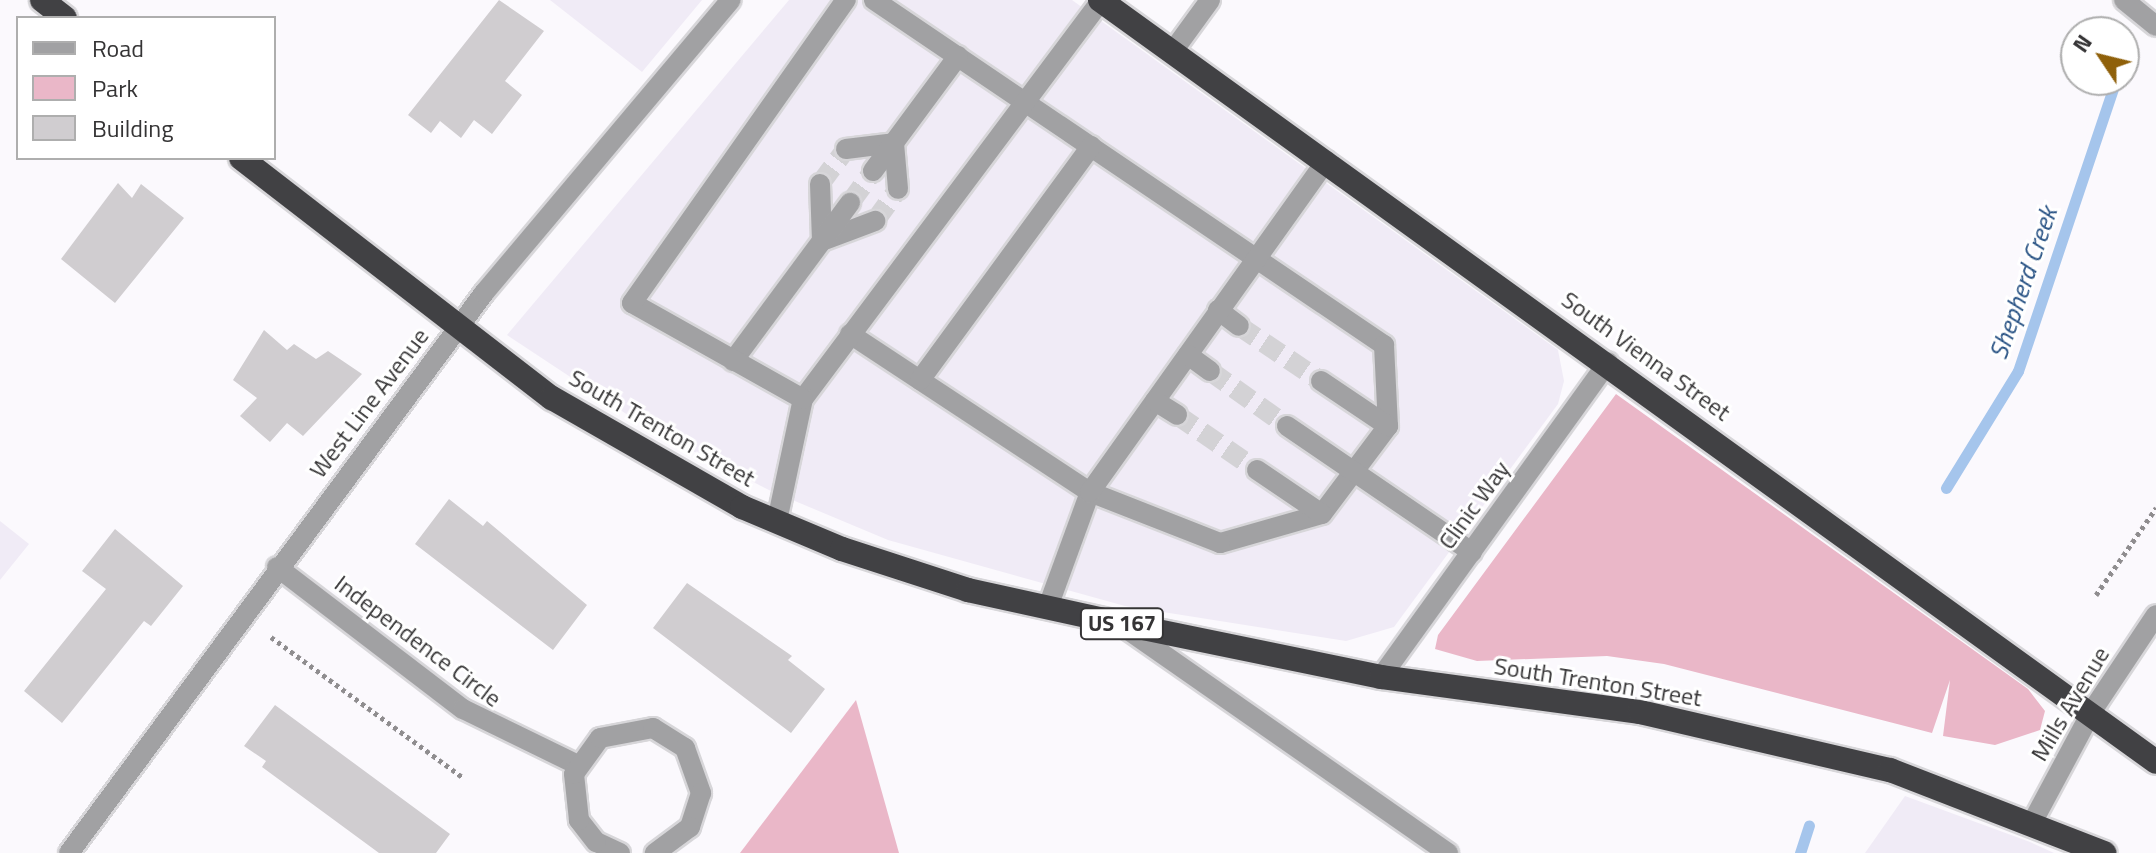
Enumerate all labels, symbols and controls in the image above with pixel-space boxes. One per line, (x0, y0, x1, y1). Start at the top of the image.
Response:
legend (16, 16, 276, 160)
north arrow (2060, 16, 2140, 96)
text: N (2064, 27, 2100, 59)
text: Road (92, 30, 144, 66)
text: Park (92, 70, 138, 106)
text: Building (92, 110, 174, 146)
water label: Shepherd Creek (1982, 203, 2064, 363)
street label: South Vienna Street (1556, 285, 1736, 427)
street label: West Line Avenue (303, 323, 435, 483)
street label: South Trenton Street (564, 363, 760, 493)
street label: Clinic Way (1432, 455, 1516, 555)
street label: Independence Circle (329, 569, 507, 713)
road number: US 167 (1078, 606, 1166, 642)
street label: Mills Avenue (2025, 642, 2115, 766)
street label: South Trenton Street (1492, 651, 1704, 713)

